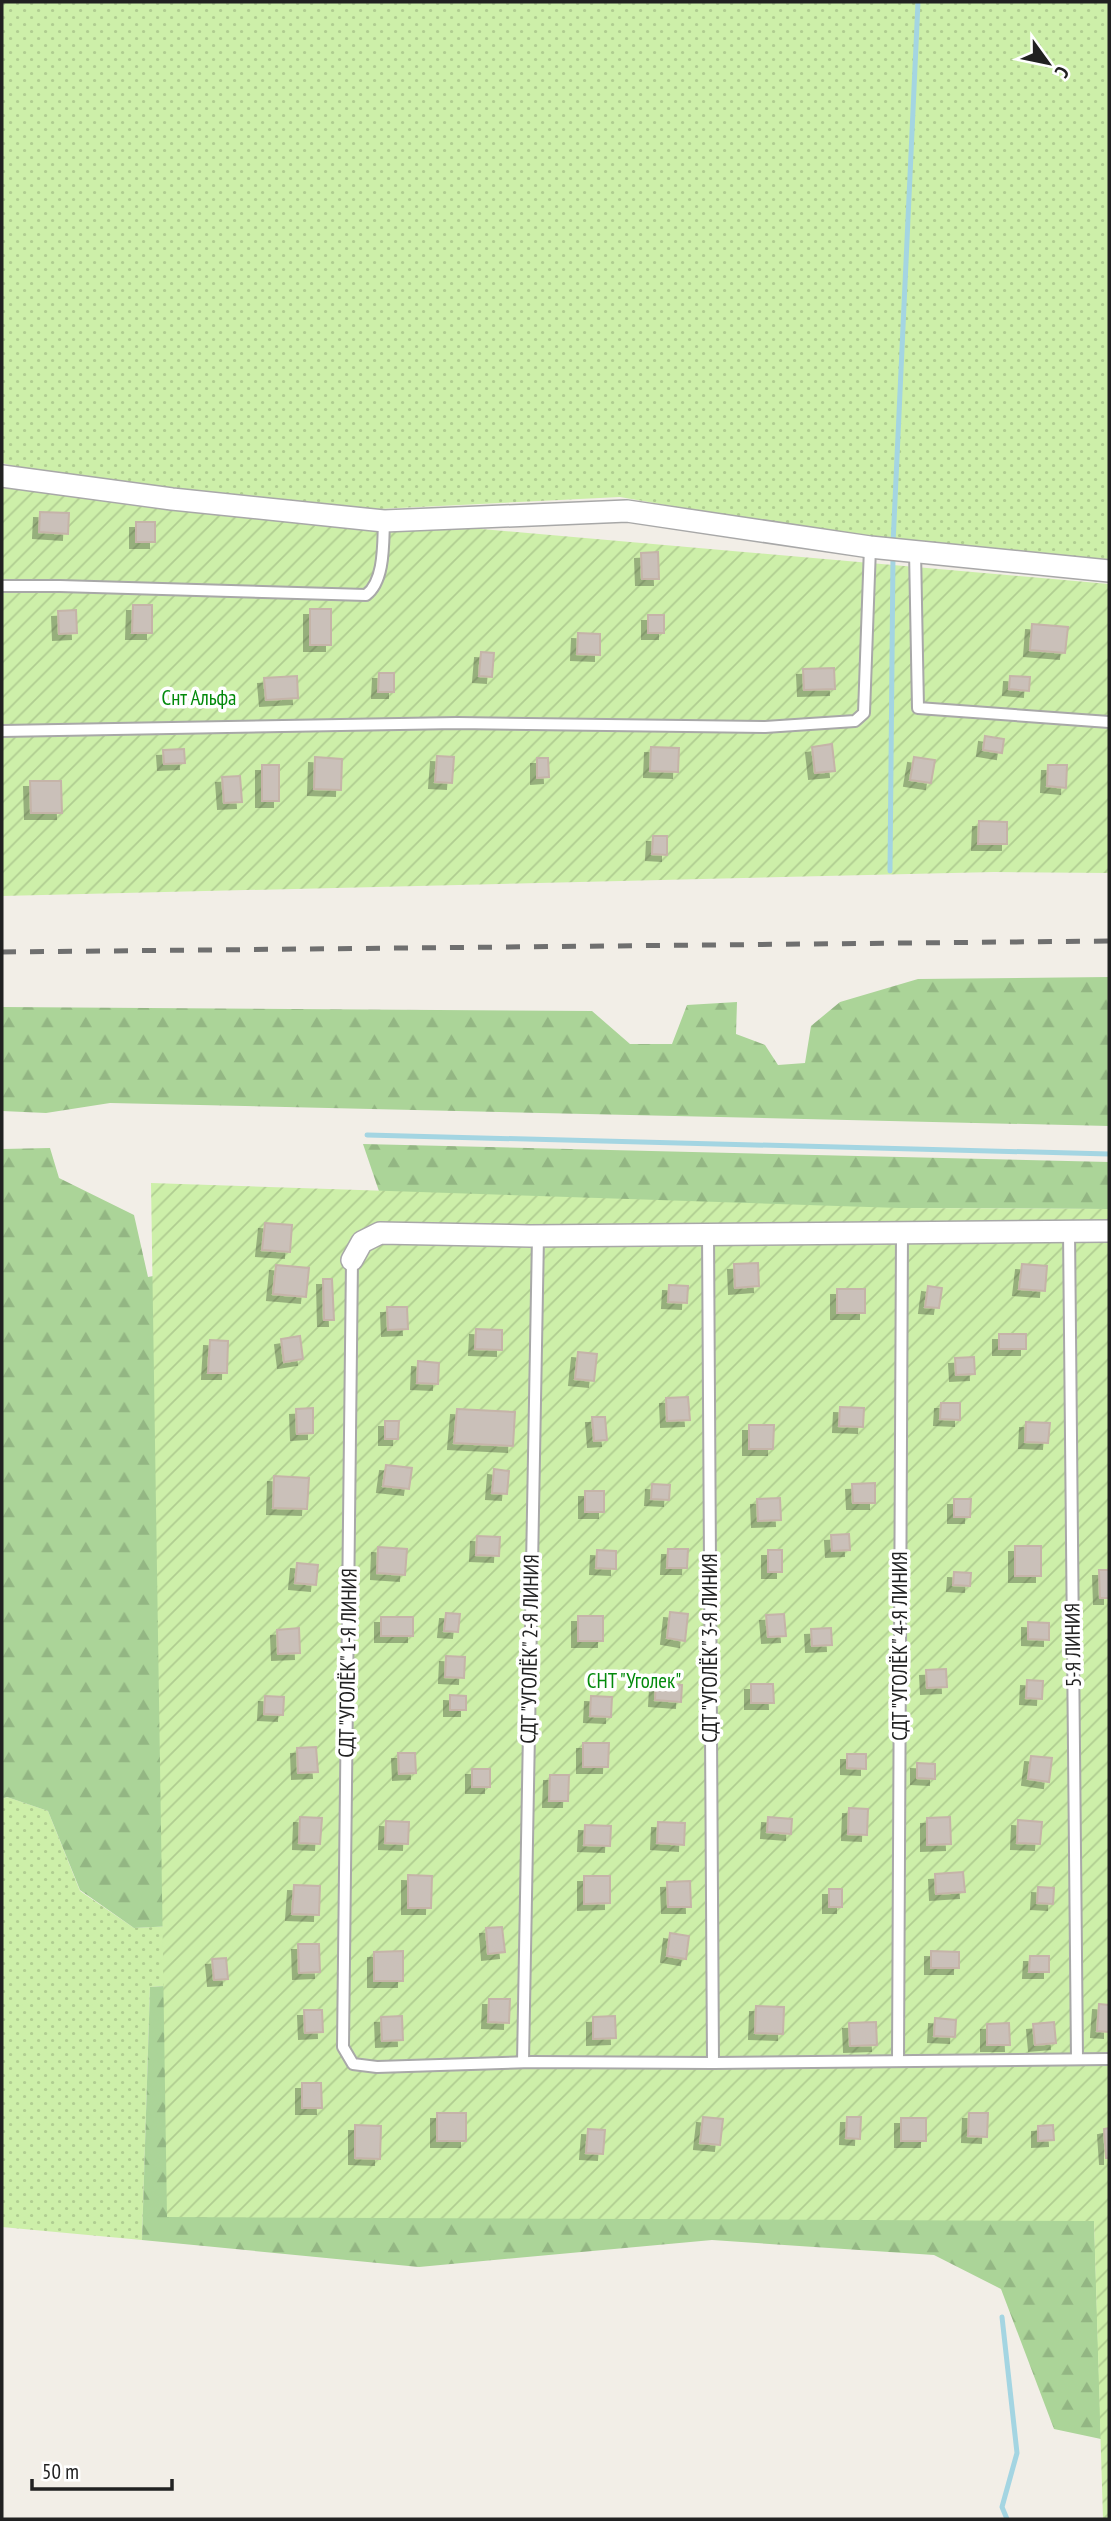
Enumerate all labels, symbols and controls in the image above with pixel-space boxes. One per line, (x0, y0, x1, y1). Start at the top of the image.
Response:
north arrow (1013, 28, 1083, 98)
text: С (1050, 62, 1075, 83)
park label: Снт Альфа (162, 684, 236, 711)
street label: СДТ "УГОЛЁК" 4-Я ЛИНИЯ (886, 1551, 913, 1741)
street label: СДТ "УГОЛЁК" 3-Я ЛИНИЯ (696, 1553, 723, 1743)
street label: СДТ "УГОЛЁК" 2-Я ЛИНИЯ (514, 1554, 545, 1744)
street label: СДТ "УГОЛЁК" 1-Я ЛИНИЯ (332, 1568, 363, 1758)
street label: 5-Я ЛИНИЯ (1058, 1603, 1087, 1687)
park label: СНТ "Уголек" (587, 1667, 681, 1694)
scale bar (32, 2448, 172, 2492)
text: 50 m (42, 2458, 79, 2485)

